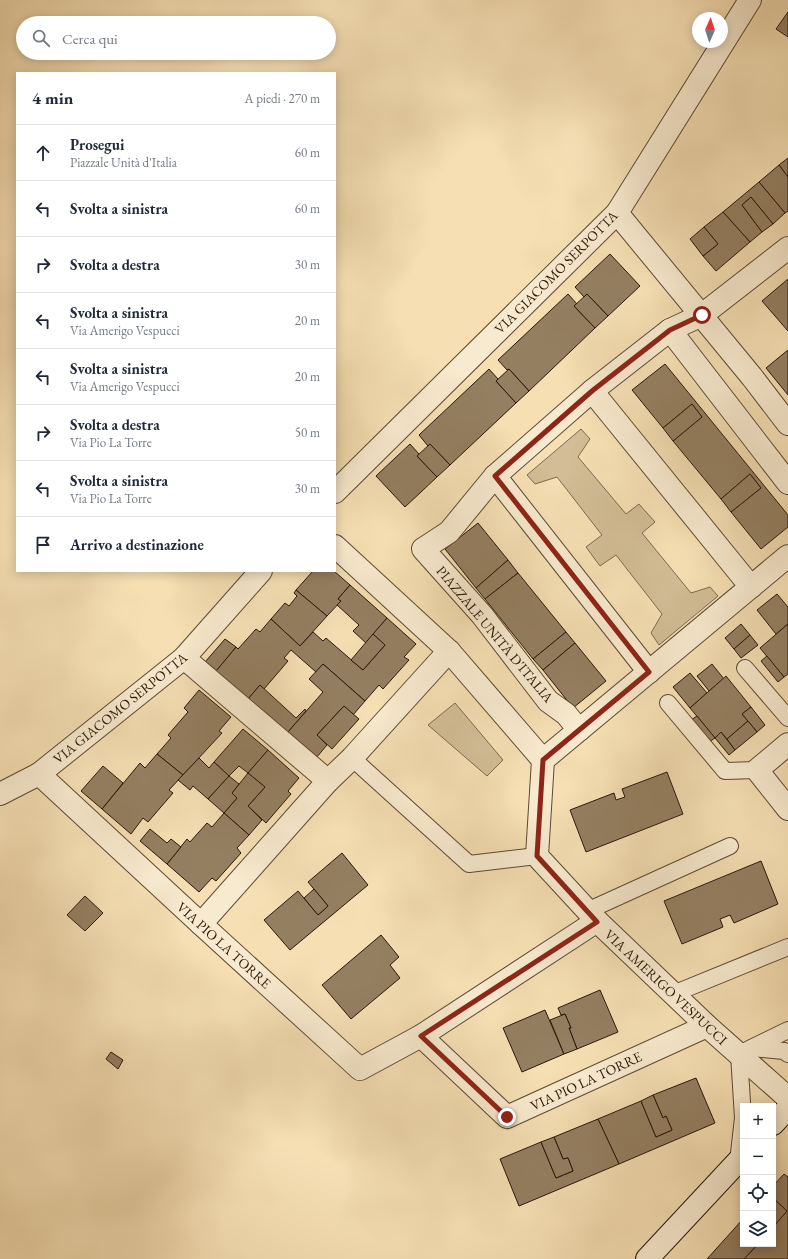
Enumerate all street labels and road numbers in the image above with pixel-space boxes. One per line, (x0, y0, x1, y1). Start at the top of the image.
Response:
street label: VIA GIACOMO SERPOTTA (490, 206, 622, 338)
street label: PIAZZALE UNITÀ D'ITALIA (432, 562, 558, 706)
street label: VIA GIACOMO SERPOTTA (49, 648, 191, 768)
street label: VIA PIO LA TORRE (173, 898, 275, 992)
street label: VIA AMERIGO VESPUCCI (601, 925, 731, 1049)
street label: VIA PIO LA TORRE (527, 1047, 645, 1115)

